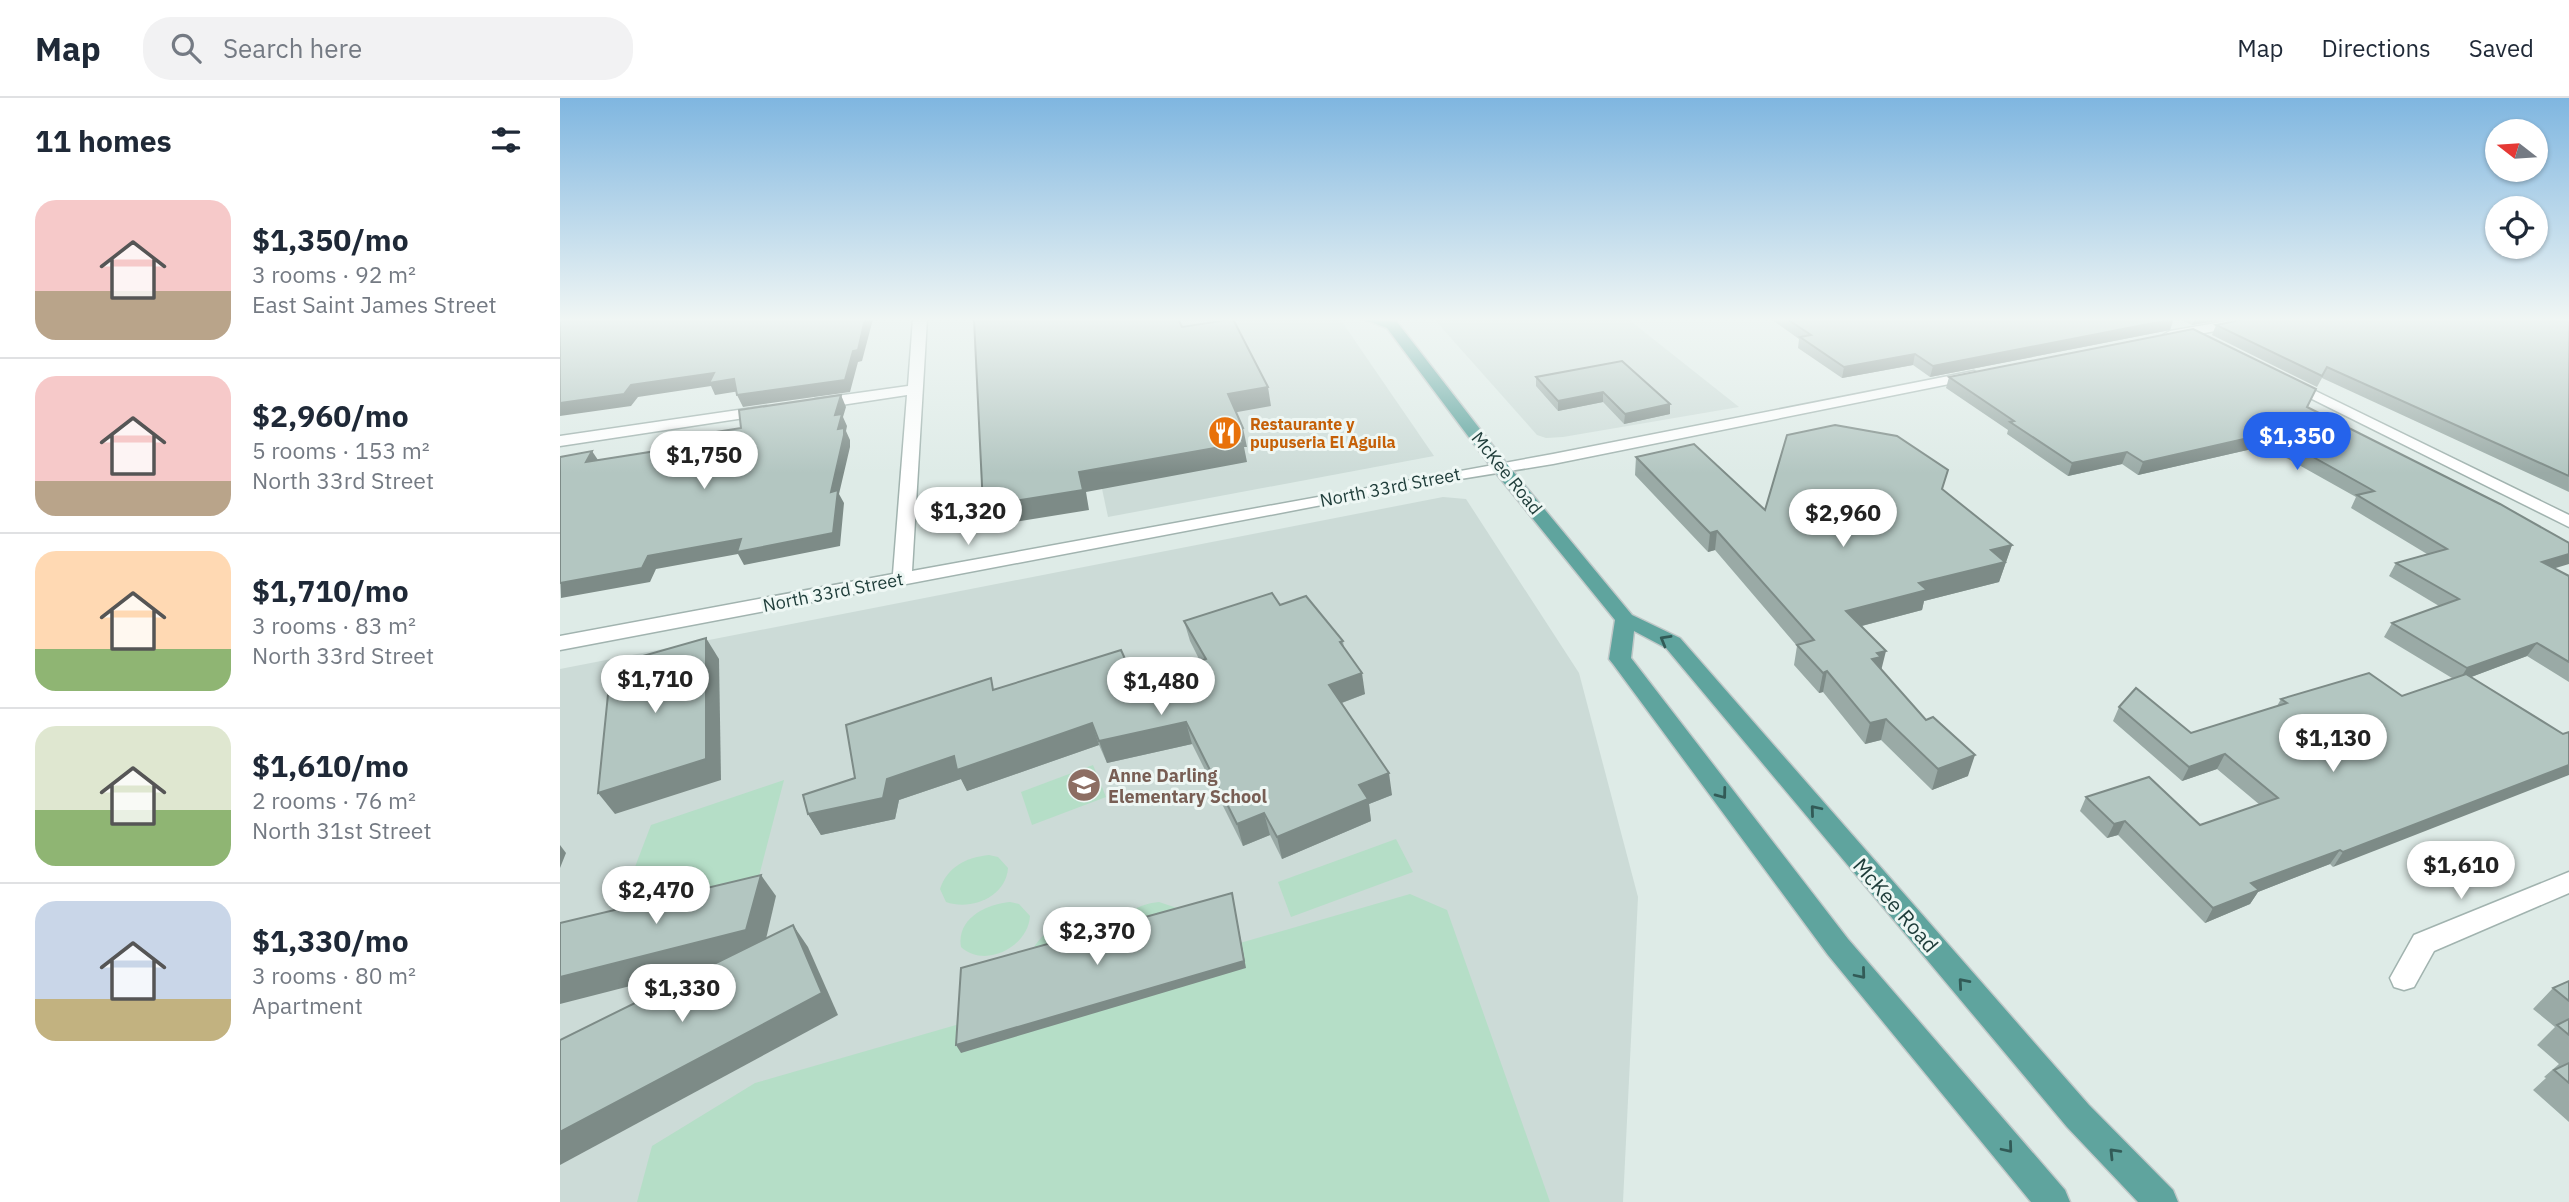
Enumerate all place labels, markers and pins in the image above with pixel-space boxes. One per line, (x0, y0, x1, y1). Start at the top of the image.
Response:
pin: $1,350 (2240, 412, 2354, 472)
restaurant icon: Restaurante y pupuseria El Aguila (1206, 414, 1244, 452)
place label: Restaurante y pupuseria El Aguila (1250, 414, 1396, 452)
pin: $1,750 (647, 432, 761, 491)
pin: $1,320 (911, 488, 1025, 547)
pin: $2,960 (1786, 490, 1900, 549)
pin: $1,710 (598, 656, 712, 715)
pin: $1,480 (1104, 658, 1218, 717)
pin: $1,130 (2276, 714, 2390, 774)
place label: Anne Darling Elementary School (1108, 764, 1267, 808)
school or university icon: Anne Darling Elementary School (1065, 766, 1103, 804)
pin: $1,610 (2404, 842, 2518, 901)
pin: $2,470 (599, 866, 713, 926)
pin: $2,370 (1040, 908, 1154, 967)
pin: $1,330 (625, 964, 739, 1024)

